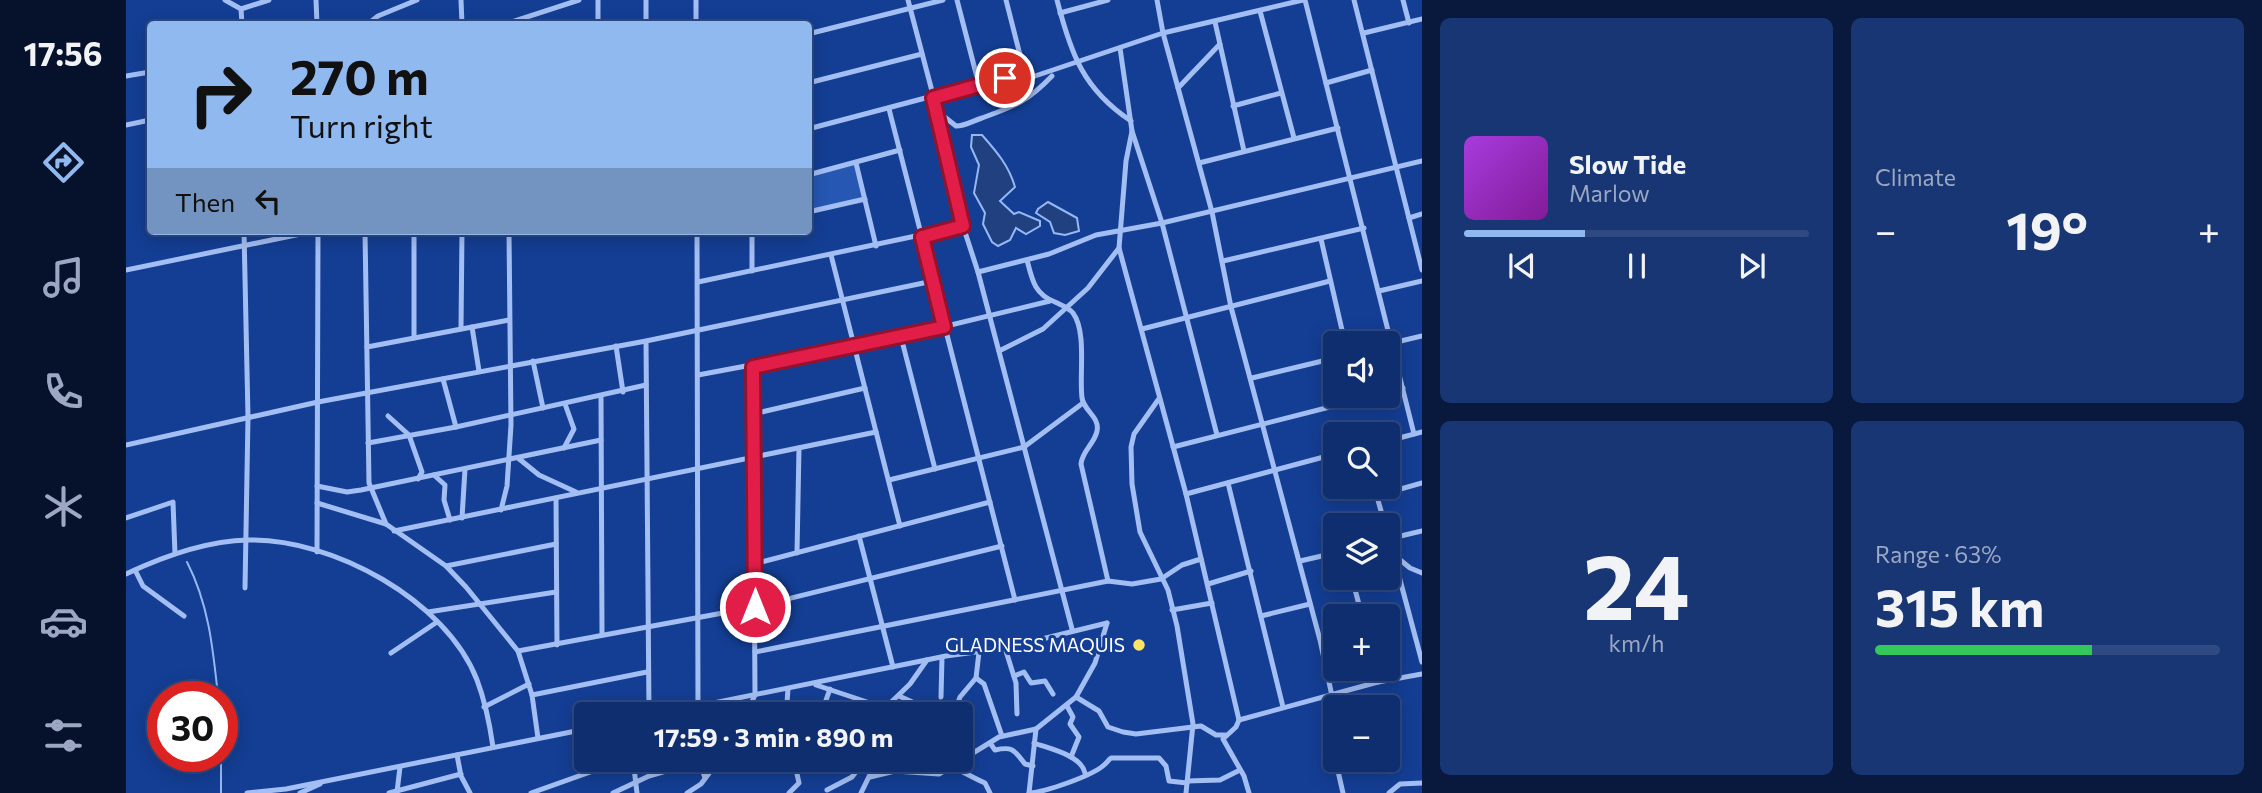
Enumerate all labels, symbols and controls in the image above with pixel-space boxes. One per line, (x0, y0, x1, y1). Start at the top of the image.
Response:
text: 17:56 (24, 33, 102, 73)
text: 270 m (290, 45, 429, 105)
pin (975, 48, 1035, 108)
icon: right (175, 49, 266, 140)
icon: arrive (986, 59, 1024, 97)
text: Turn right (290, 105, 433, 145)
icon: directions (39, 138, 88, 187)
text: Slow Tide (1569, 148, 1686, 179)
text: Climate (1875, 163, 1956, 191)
text: Marlow (1569, 179, 1650, 207)
icon: left (249, 182, 287, 220)
text: Then (175, 186, 235, 217)
text: 19° (2006, 197, 2088, 261)
text: − (1875, 206, 1897, 253)
text: + (2198, 206, 2220, 253)
icon: previous (1503, 247, 1541, 285)
icon: pause (1618, 247, 1656, 285)
icon: next (1733, 247, 1771, 285)
icon: music (39, 253, 88, 302)
map controls (1323, 331, 1400, 772)
button: sound (1323, 331, 1400, 408)
icon: phone (39, 367, 88, 416)
button: search (1323, 422, 1400, 499)
icon: climate (39, 482, 88, 531)
button: layers (1323, 513, 1400, 590)
text: 24 (1583, 527, 1690, 639)
text: Range · 63% (1875, 540, 2001, 568)
position arrow (718, 570, 792, 644)
text: 315 km (1875, 574, 2044, 638)
icon: car (39, 597, 88, 646)
button: + (1323, 604, 1400, 681)
text: km/h (1609, 629, 1664, 657)
place label: GLADNESS MAQUIS (945, 633, 1125, 656)
marker: GLADNESS MAQUIS (1131, 637, 1147, 653)
speed limit sign: 30 (147, 681, 238, 772)
button: − (1323, 695, 1400, 772)
icon: filters (39, 711, 88, 760)
text: 17:59 · 3 min · 890 m (654, 721, 893, 752)

